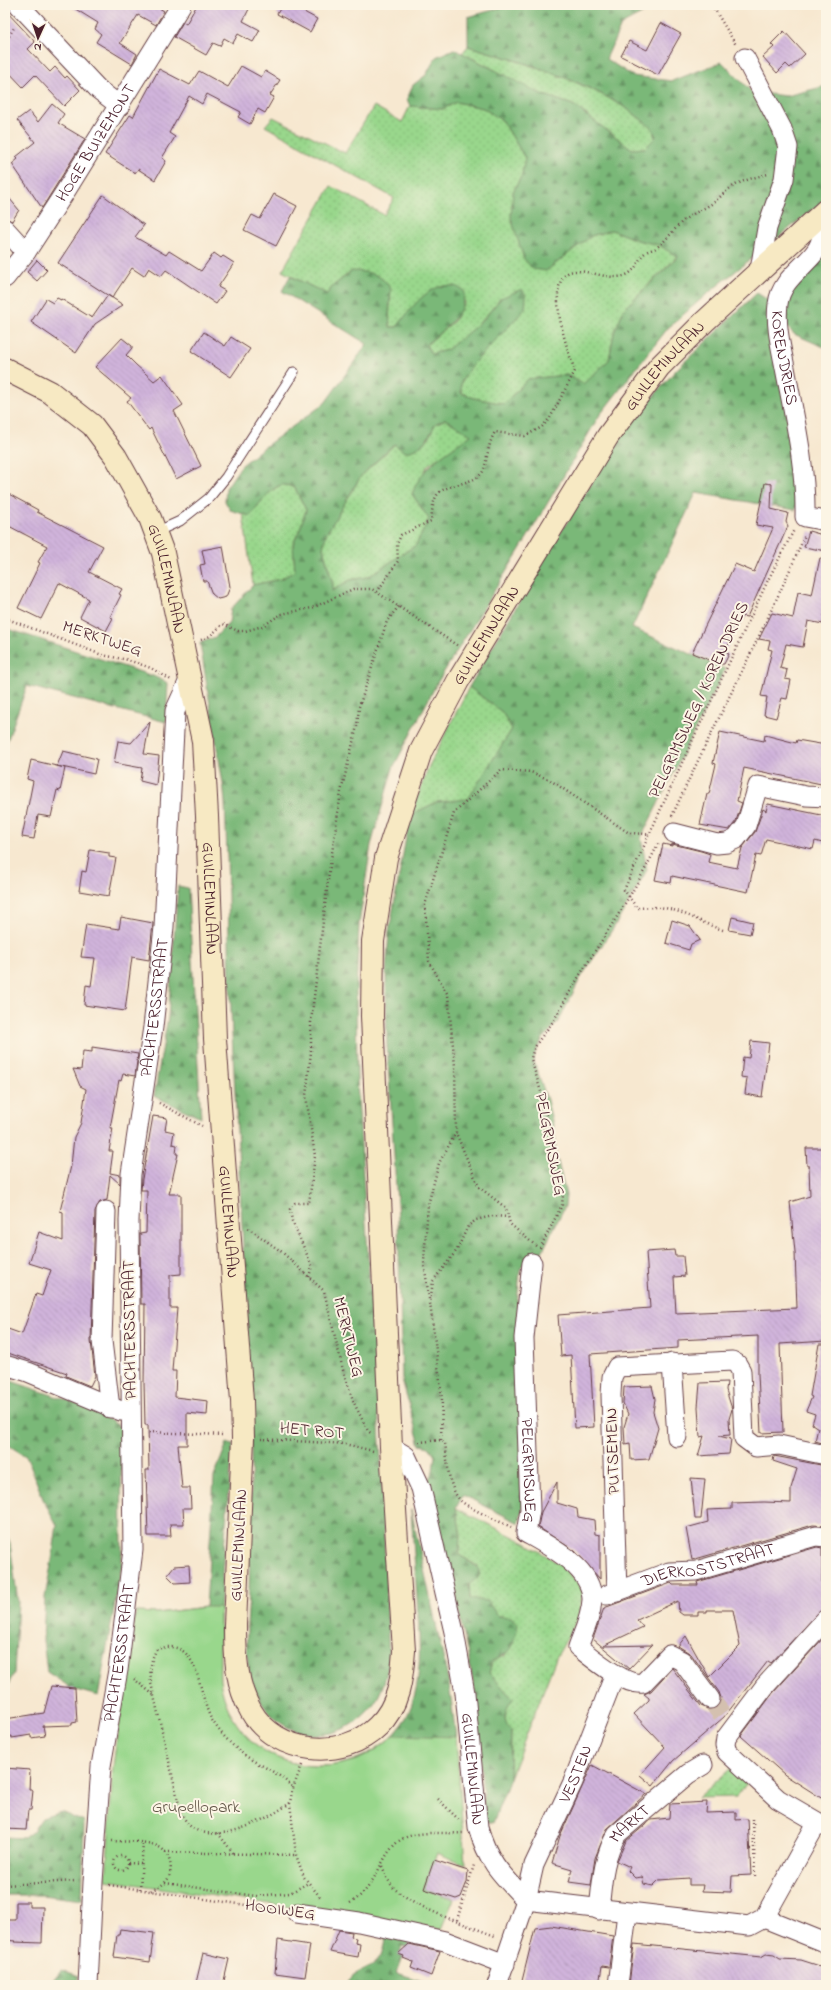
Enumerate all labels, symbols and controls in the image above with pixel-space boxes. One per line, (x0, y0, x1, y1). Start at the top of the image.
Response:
north arrow (18, 18, 58, 58)
text: N (33, 39, 42, 55)
street label: HOGE BUIZEMONT (49, 78, 142, 207)
street label: KORENDRIES (765, 310, 805, 407)
street label: GUILLEMINLAAN (618, 315, 711, 416)
street label: GUILLEMINLAAN (141, 520, 192, 636)
street label: GUILLEMINLAAN (446, 581, 526, 690)
street label: PELGRIMSWEG / KORENDRIES (642, 598, 756, 802)
street label: MERKTWEG (59, 614, 145, 664)
street label: GUILLEMINLAAN (195, 842, 224, 955)
street label: PACHTERSSTRAAT (133, 937, 175, 1079)
street label: PELGRIMSWEG (528, 1090, 572, 1198)
street label: GUILLEMINLAAN (212, 1165, 245, 1279)
street label: PACHTERSSTRAAT (116, 1260, 144, 1400)
street label: MERKTWEG (326, 1294, 370, 1380)
street label: PUTSEMEIN (599, 1407, 627, 1495)
street label: HET ROT (279, 1416, 346, 1446)
street label: PELGRIMSWEG (514, 1418, 543, 1525)
street label: GUILLEMINLAAN (224, 1488, 254, 1602)
street label: DIERKOSTSTRAAT (637, 1536, 778, 1594)
street label: PACHTERSSTRAAT (96, 1582, 141, 1724)
street label: GUILLEMINLAAN (454, 1712, 490, 1826)
street label: VESTEN (552, 1741, 599, 1808)
park label: Grupellopark (152, 1795, 241, 1820)
street label: MARKT (602, 1798, 656, 1847)
street label: HOOIWEG (243, 1893, 317, 1927)

